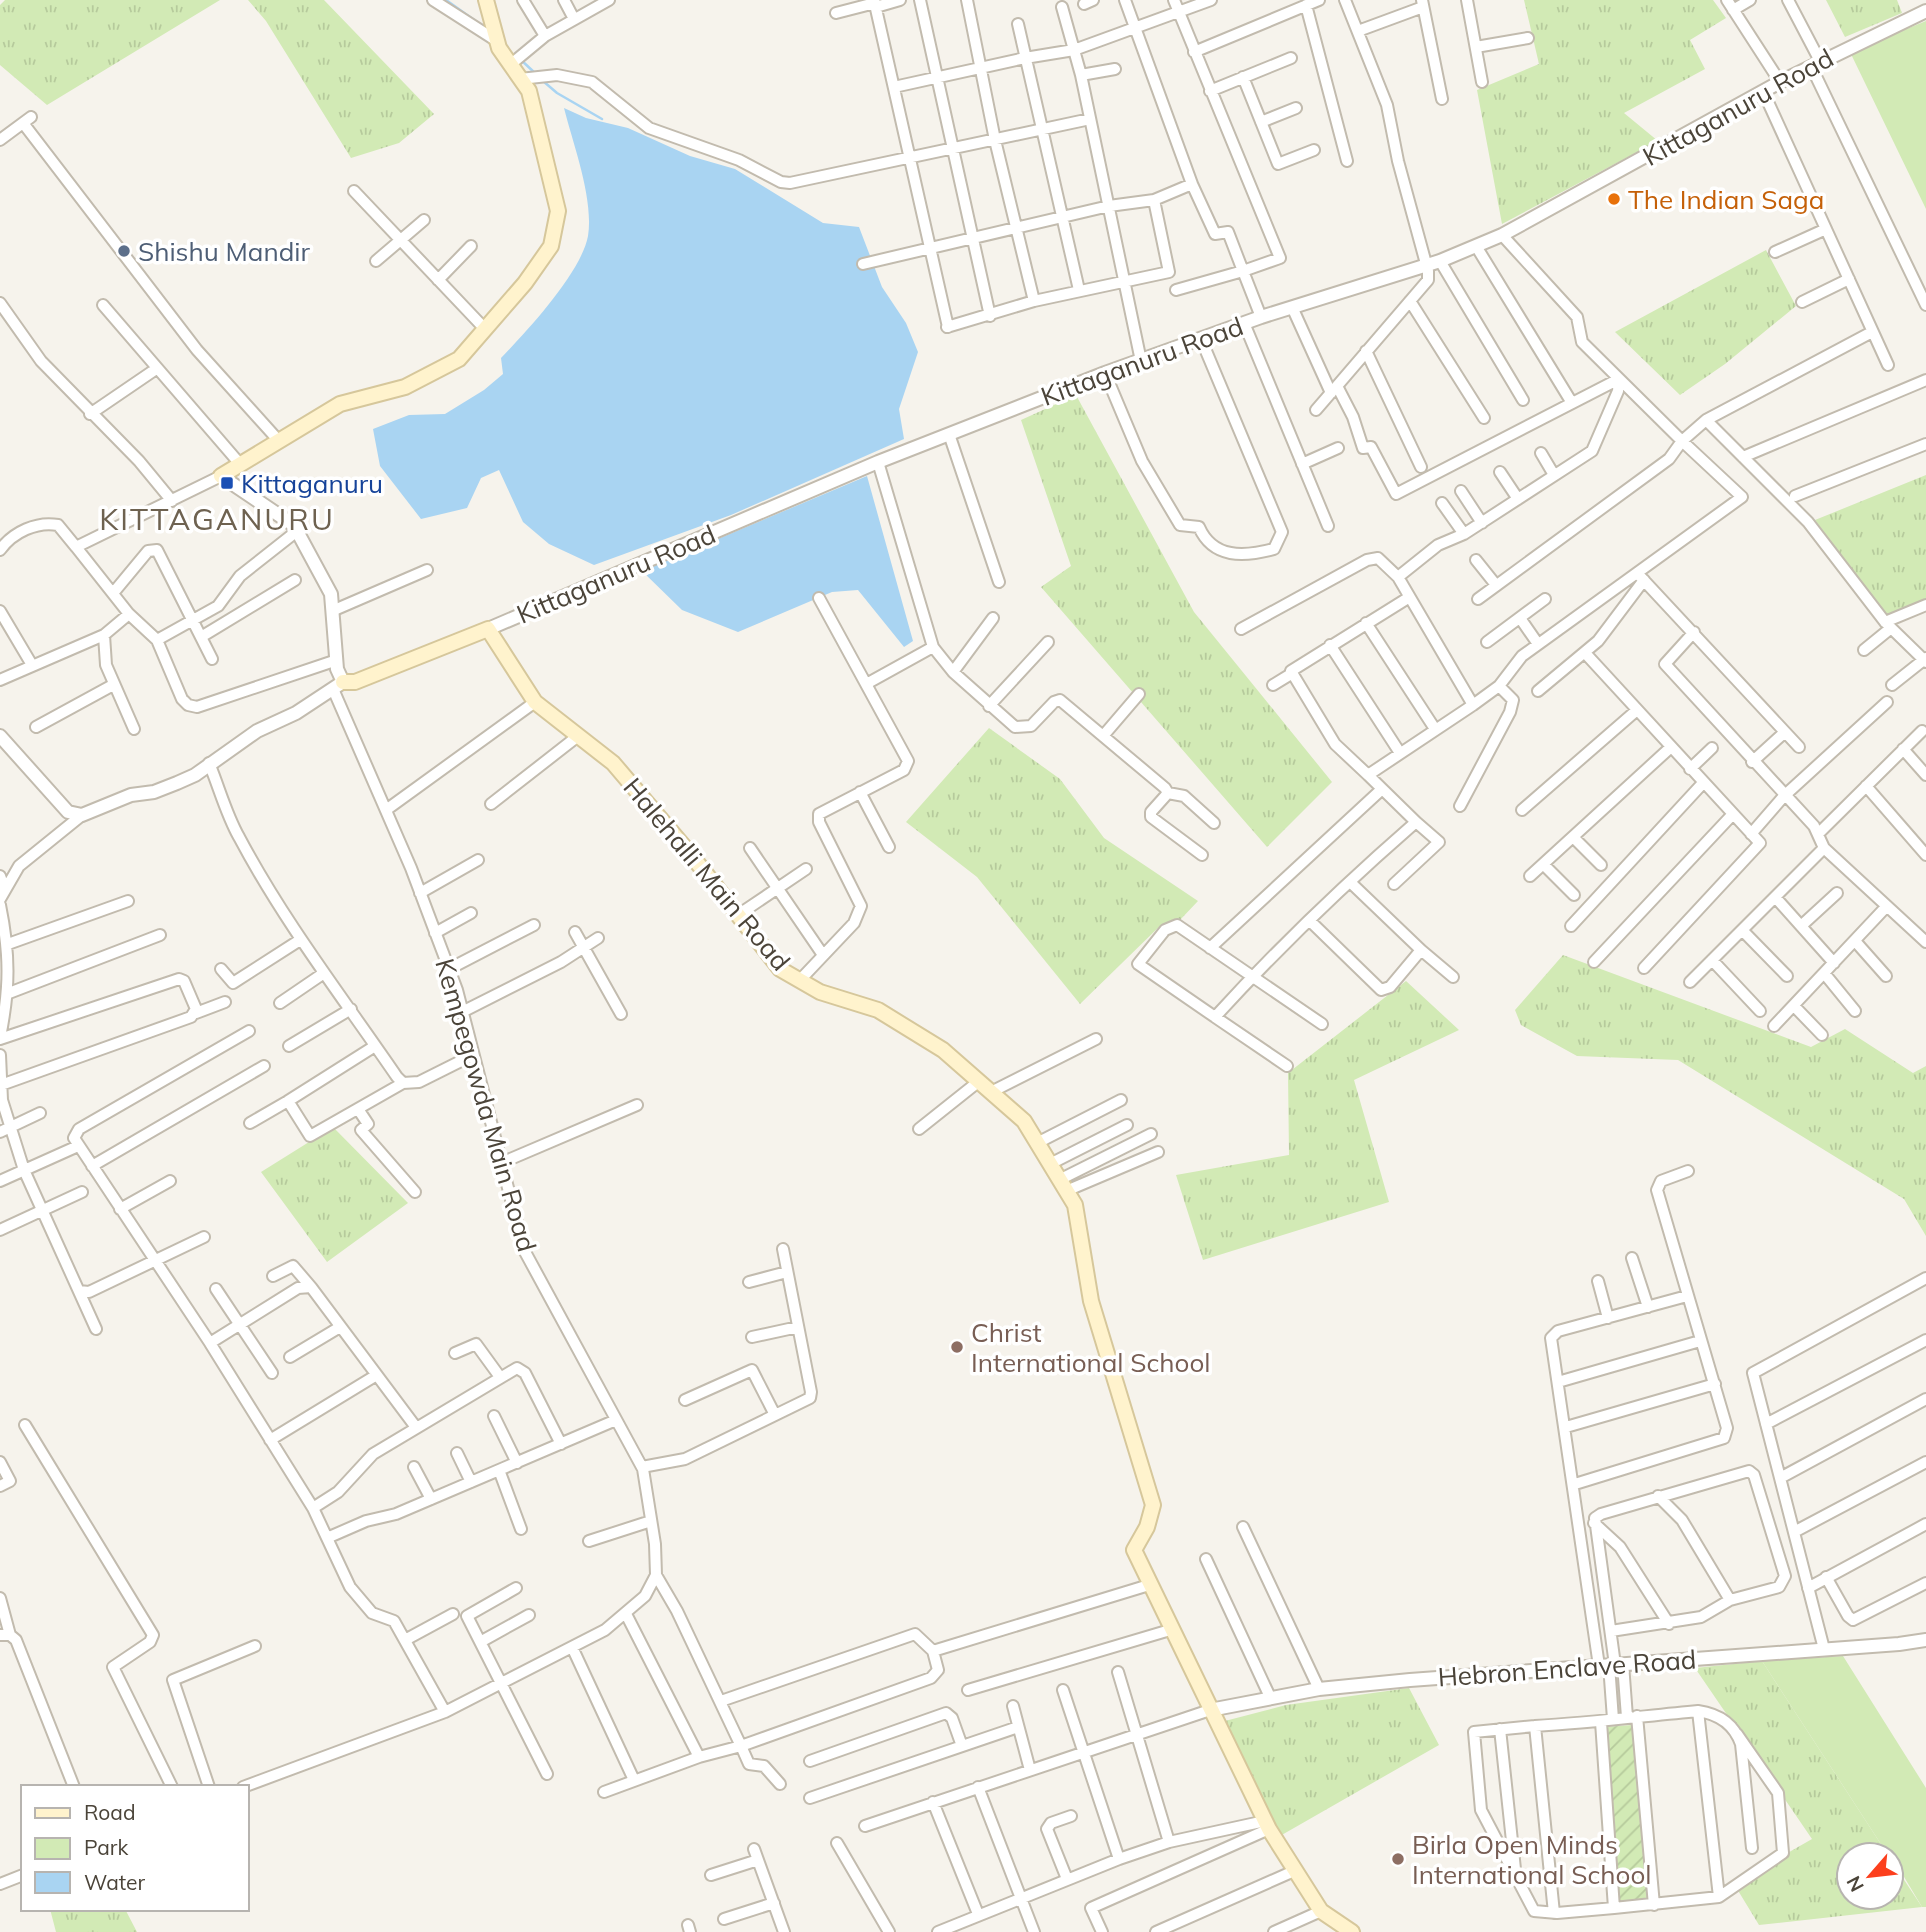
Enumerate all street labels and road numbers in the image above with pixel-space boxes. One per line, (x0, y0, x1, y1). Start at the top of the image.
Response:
street label: Kittaganuru Road (1637, 41, 1839, 173)
street label: Kittaganuru Road (1036, 309, 1248, 413)
street label: Kittaganuru Road (512, 517, 720, 631)
street label: Halehalli Main Road (617, 771, 797, 977)
street label: Kempegowda Main Road (428, 955, 544, 1255)
street label: Hebron Enclave Road (1437, 1643, 1697, 1693)

